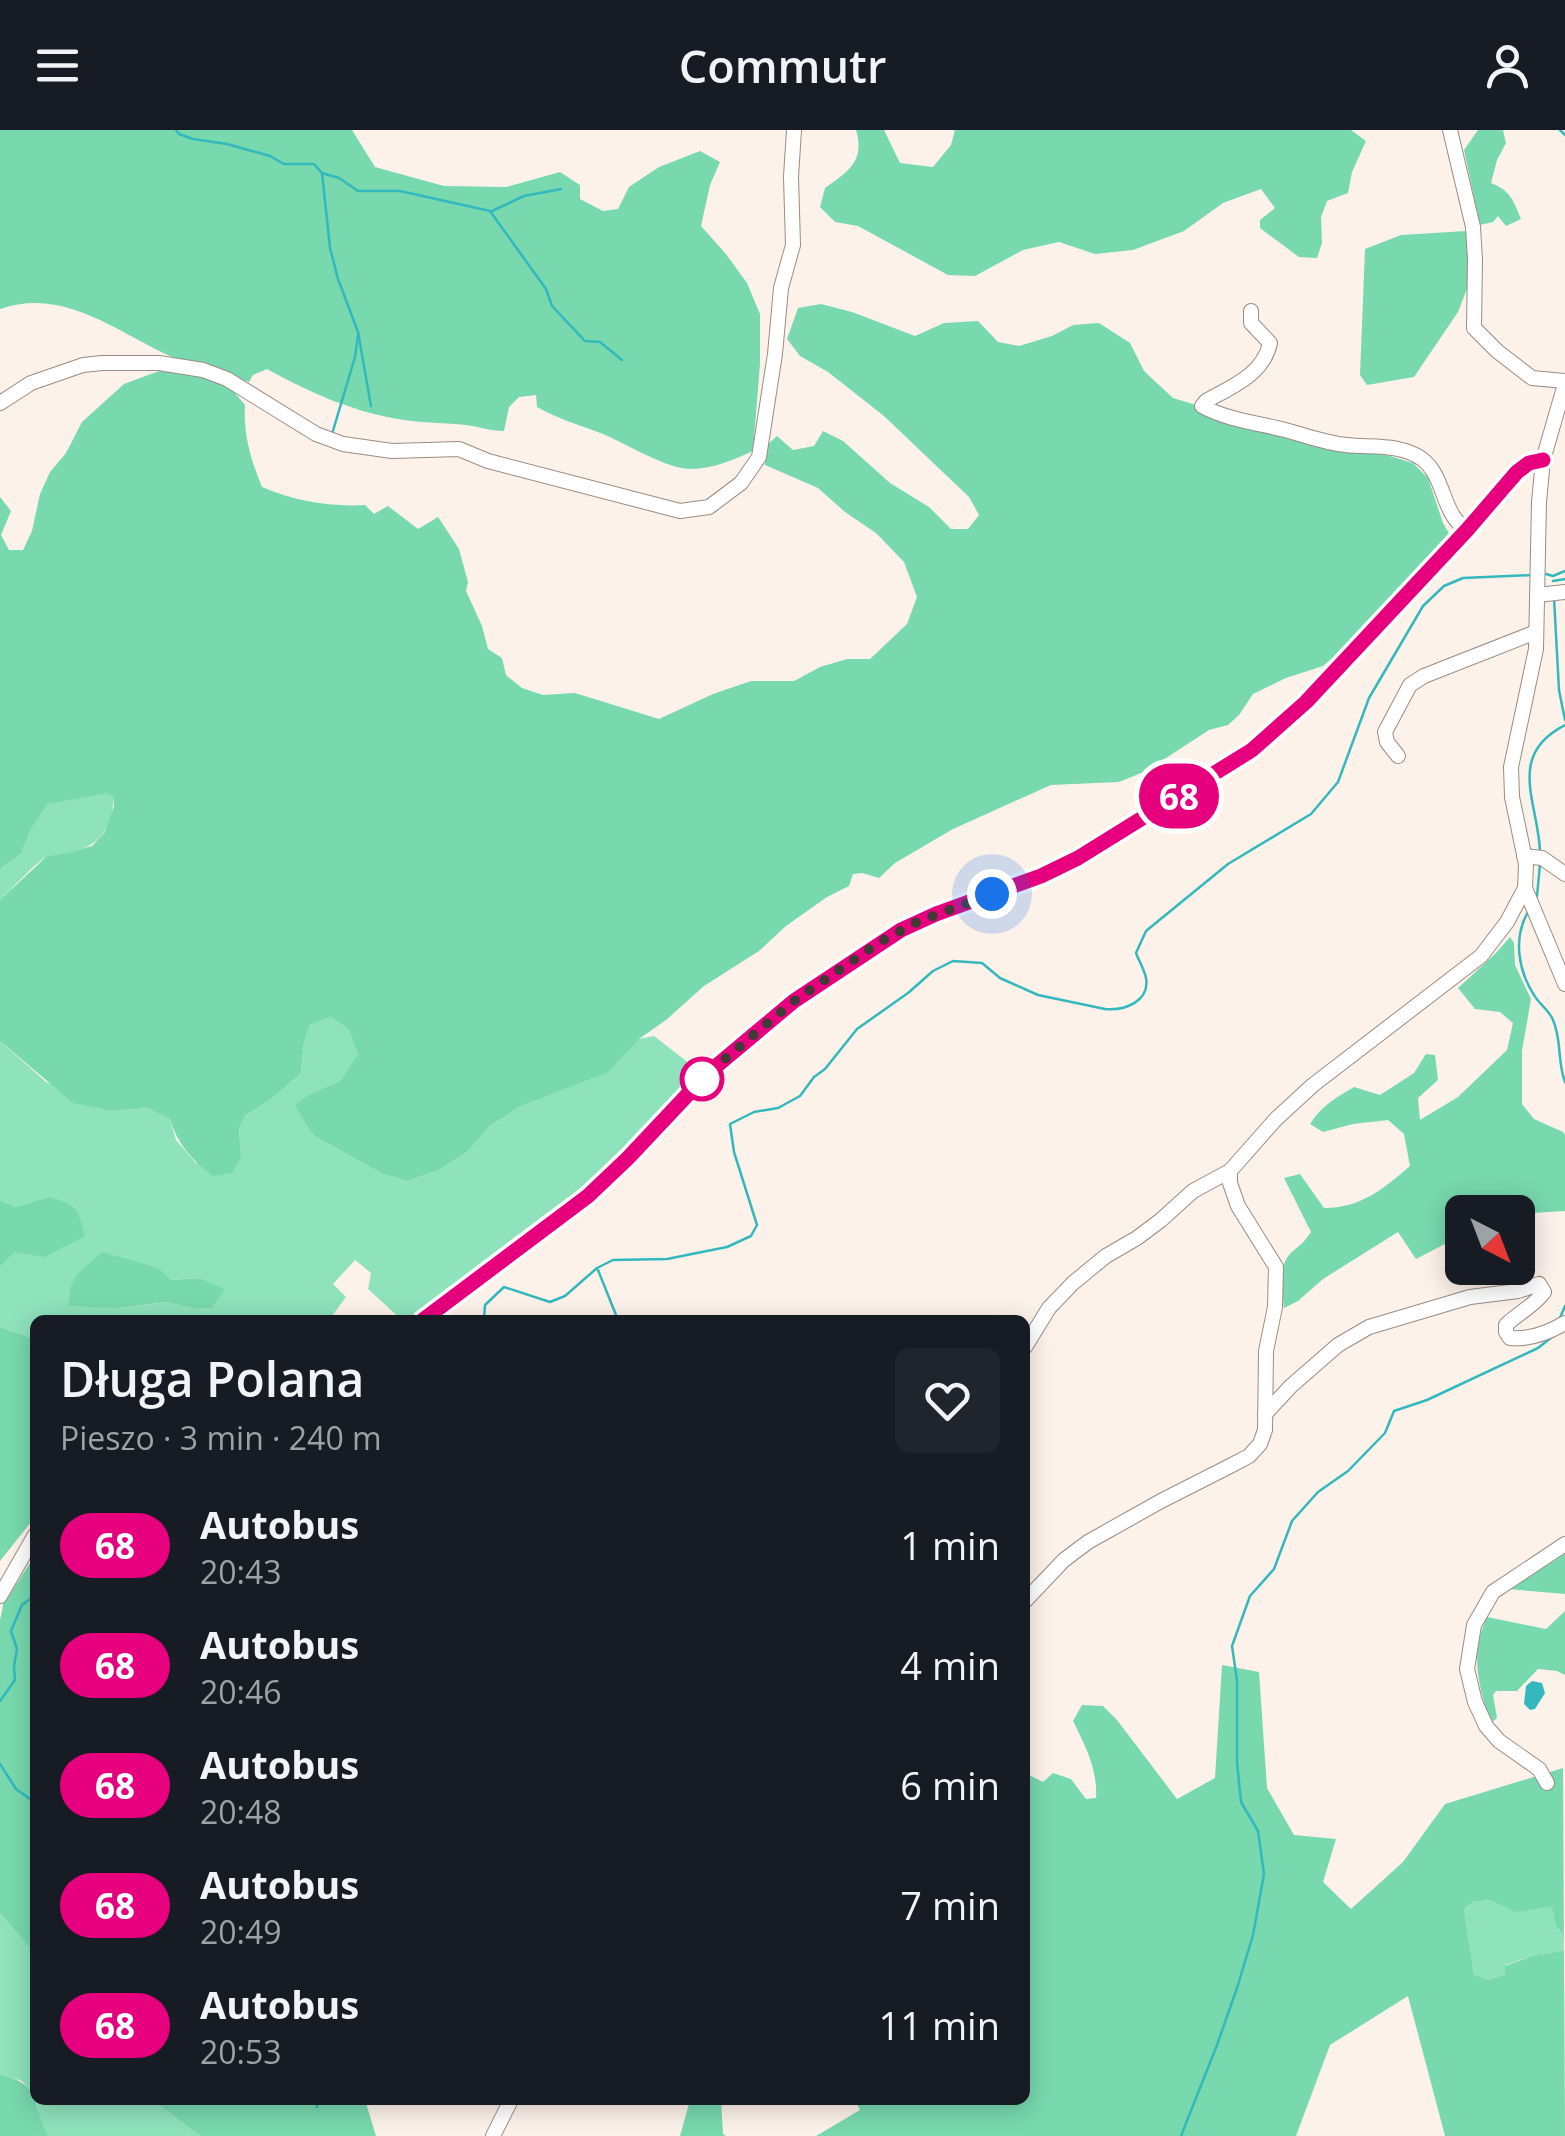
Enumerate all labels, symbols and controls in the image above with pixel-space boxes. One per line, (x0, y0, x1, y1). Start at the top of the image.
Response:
text: Commutr (679, 35, 886, 96)
icon: menu (30, 38, 85, 93)
icon: person (1480, 38, 1535, 93)
line badge: 68 (1134, 764, 1224, 828)
text: 68 (1159, 773, 1199, 820)
your location (967, 869, 1017, 919)
unlabelled marker (681, 1058, 723, 1100)
north arrow (1445, 1195, 1535, 1285)
map controls (1445, 1195, 1535, 1285)
text: Długa Polana (60, 1346, 364, 1411)
button: heart (895, 1348, 1000, 1453)
text: Pieszo · 3 min · 240 m (60, 1416, 382, 1459)
text: Autobus (200, 1498, 359, 1550)
text: 1 min (900, 1519, 1000, 1571)
text: 68 (95, 1522, 135, 1569)
text: 20:43 (200, 1550, 282, 1593)
text: Autobus (200, 1618, 359, 1670)
text: 4 min (900, 1639, 1000, 1691)
text: 68 (95, 1642, 135, 1689)
text: 20:46 (200, 1670, 282, 1713)
text: Autobus (200, 1738, 359, 1790)
text: 6 min (900, 1759, 1000, 1811)
text: 68 (95, 1762, 135, 1809)
text: 20:48 (200, 1790, 282, 1833)
text: Autobus (200, 1858, 359, 1910)
text: 7 min (900, 1879, 1000, 1931)
text: 68 (95, 1882, 135, 1929)
text: 20:49 (200, 1910, 282, 1953)
text: Autobus (200, 1978, 359, 2030)
text: 11 min (879, 1999, 1000, 2051)
text: 68 (95, 2002, 135, 2049)
text: 20:53 (200, 2030, 282, 2073)

